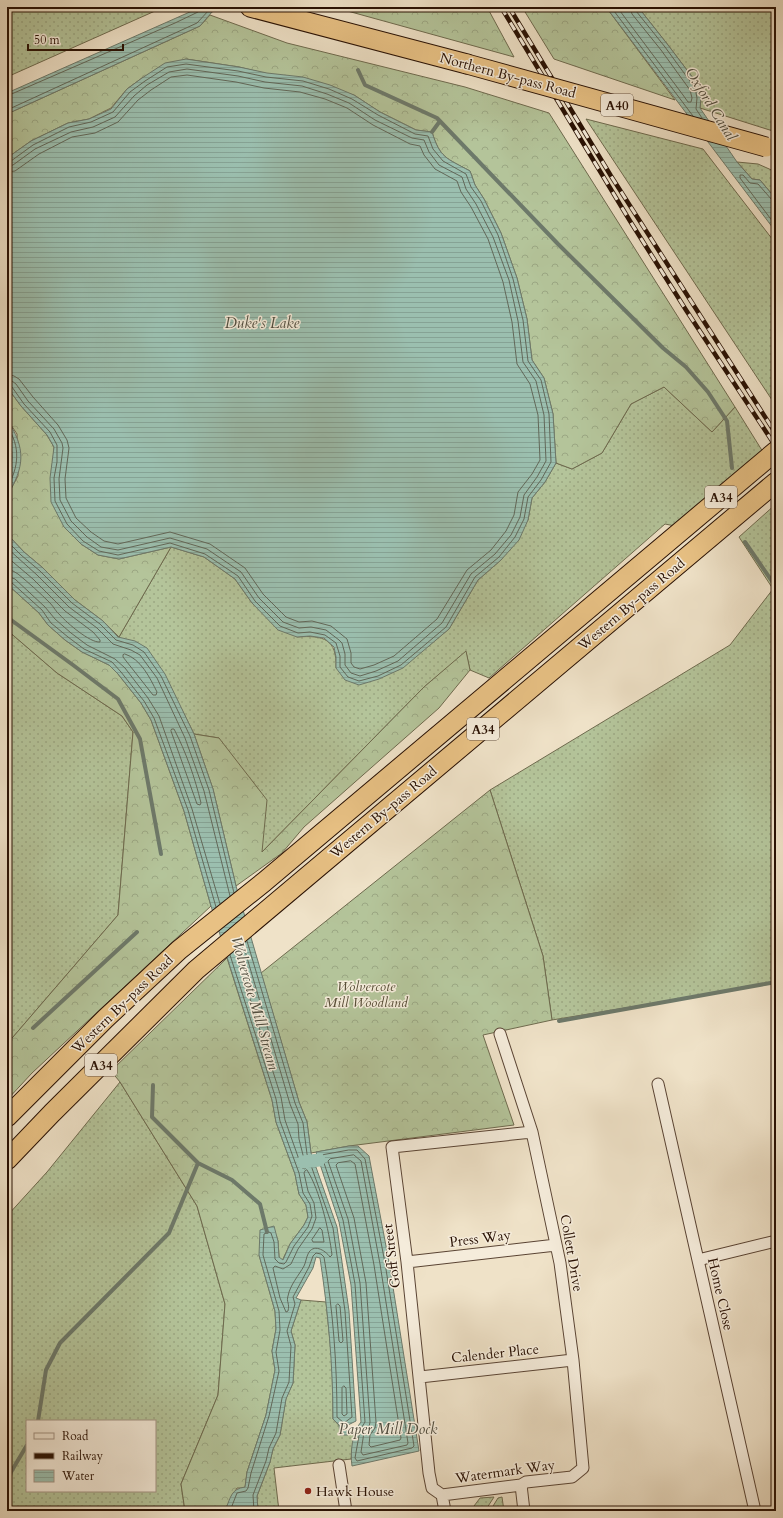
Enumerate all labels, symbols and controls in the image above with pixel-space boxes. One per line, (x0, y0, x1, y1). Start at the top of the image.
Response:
scale bar (28, 26, 123, 52)
text: 50 m (34, 32, 61, 48)
street label: Northern By-pass Road (438, 48, 579, 103)
water label: Oxford Canal (681, 64, 742, 145)
road number: A40 (601, 94, 633, 116)
water label: Duke's Lake (225, 313, 300, 333)
road number: A34 (705, 486, 737, 508)
street label: Western By-pass Road (573, 553, 689, 656)
road number: A34 (467, 718, 499, 740)
street label: Western By-pass Road (325, 761, 441, 864)
water label: Wolvercote Mill Stream (226, 934, 284, 1073)
street label: Western By-pass Road (67, 950, 178, 1059)
park label: Wolvercote Mill Woodland (324, 977, 409, 1012)
road number: A34 (85, 1054, 117, 1076)
street label: Collett Drive (555, 1213, 588, 1293)
street label: Goff Street (378, 1222, 405, 1289)
street label: Press Way (448, 1225, 512, 1252)
street label: Home Close (703, 1256, 738, 1332)
street label: Calender Place (450, 1339, 540, 1368)
water label: Paper Mill Dock (338, 1419, 438, 1439)
legend (26, 1420, 156, 1492)
text: Road (62, 1428, 89, 1444)
text: Railway (62, 1448, 104, 1464)
street label: Watermark Way (453, 1455, 557, 1488)
text: Water (61, 1468, 95, 1484)
place label: Hawk House (316, 1482, 394, 1501)
marker: Hawk House (303, 1486, 313, 1496)

